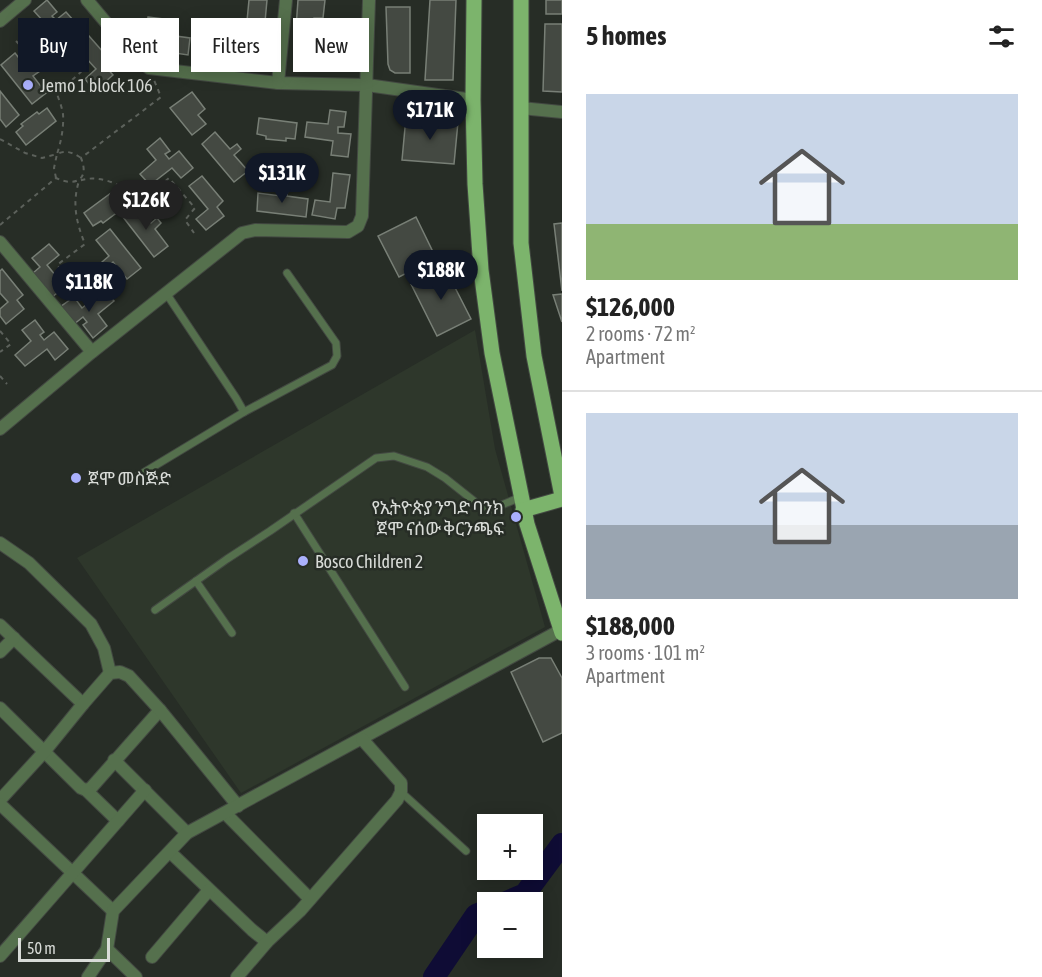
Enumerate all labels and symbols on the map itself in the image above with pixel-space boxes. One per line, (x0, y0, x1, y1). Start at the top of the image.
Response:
place label: Jemo 1 block 106 (40, 75, 153, 96)
marker: Jemo 1 block 106 (21, 78, 35, 92)
pin: $171K (388, 90, 472, 141)
pin: $131K (240, 153, 324, 204)
pin: $126K (104, 180, 188, 231)
pin: $188K (399, 250, 483, 301)
pin: $118K (47, 262, 131, 313)
place label: ጀሞ መስጅድ (88, 468, 171, 489)
marker: ጀሞ መስጅድ (69, 471, 83, 485)
place label: የኢትዮጵያ ንግድ ባንክ ጀሞ ናሰው ቅርንጫፍ (371, 497, 504, 539)
marker: የኢትዮጵያ ንግድ ባንክ ጀሞ ናሰው ቅርንጫፍ (509, 510, 523, 524)
place label: Bosco Children 2 (315, 551, 423, 572)
marker: Bosco Children 2 (296, 554, 310, 568)
scale bar (18, 935, 110, 962)

